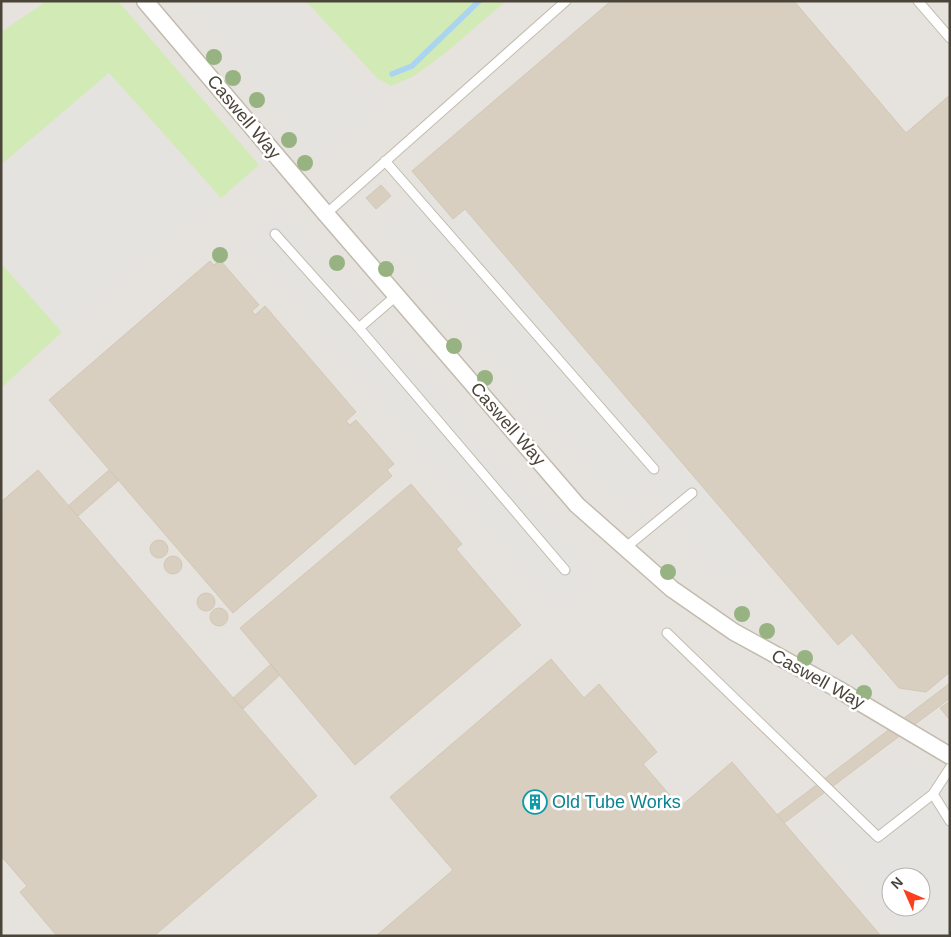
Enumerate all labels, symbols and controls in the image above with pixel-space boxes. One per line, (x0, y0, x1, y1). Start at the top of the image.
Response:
street label: Caswell Way (203, 71, 285, 163)
street label: Caswell Way (467, 378, 549, 470)
street label: Caswell Way (768, 645, 868, 713)
building icon: Old Tube Works (522, 789, 548, 815)
place label: Old Tube Works (552, 792, 681, 812)
north arrow (881, 867, 931, 917)
text: N (888, 874, 906, 892)

